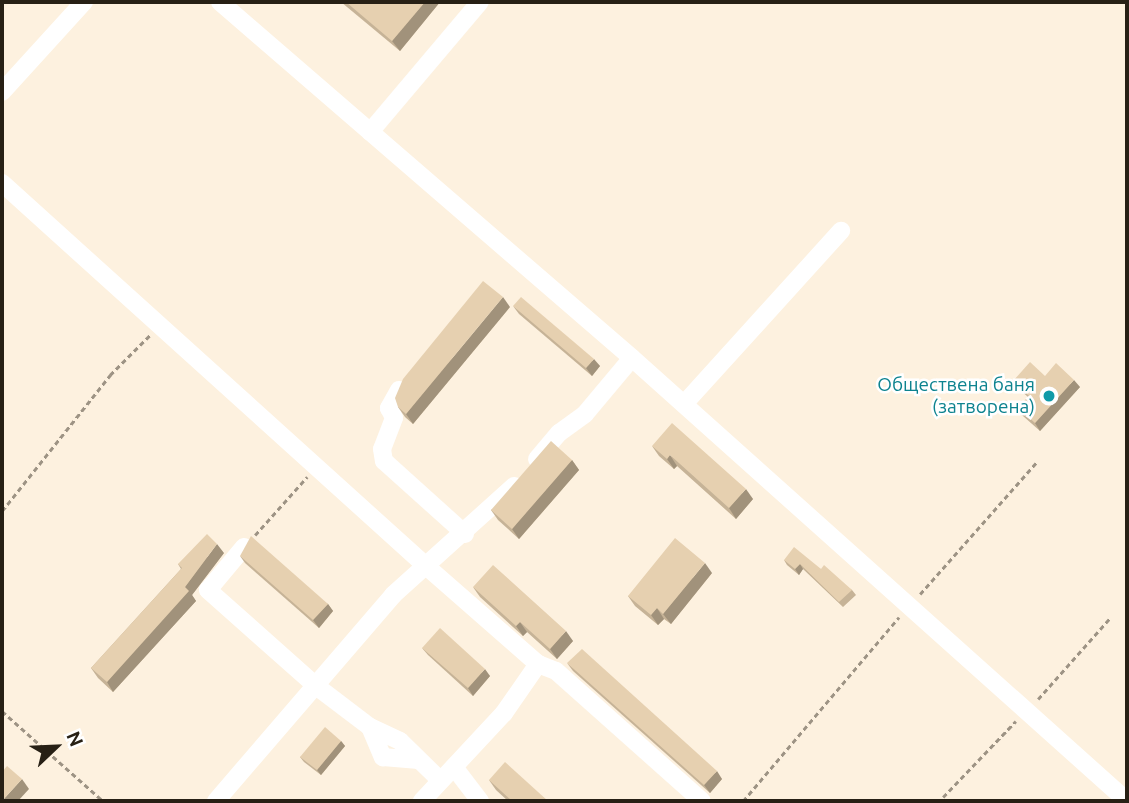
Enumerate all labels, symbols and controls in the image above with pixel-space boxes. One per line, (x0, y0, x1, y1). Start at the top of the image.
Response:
place label: Обществена баня (затворена) (877, 374, 1035, 418)
marker: Обществена баня (затворена) (1041, 388, 1057, 404)
north arrow (21, 712, 91, 782)
text: N (62, 728, 88, 750)

